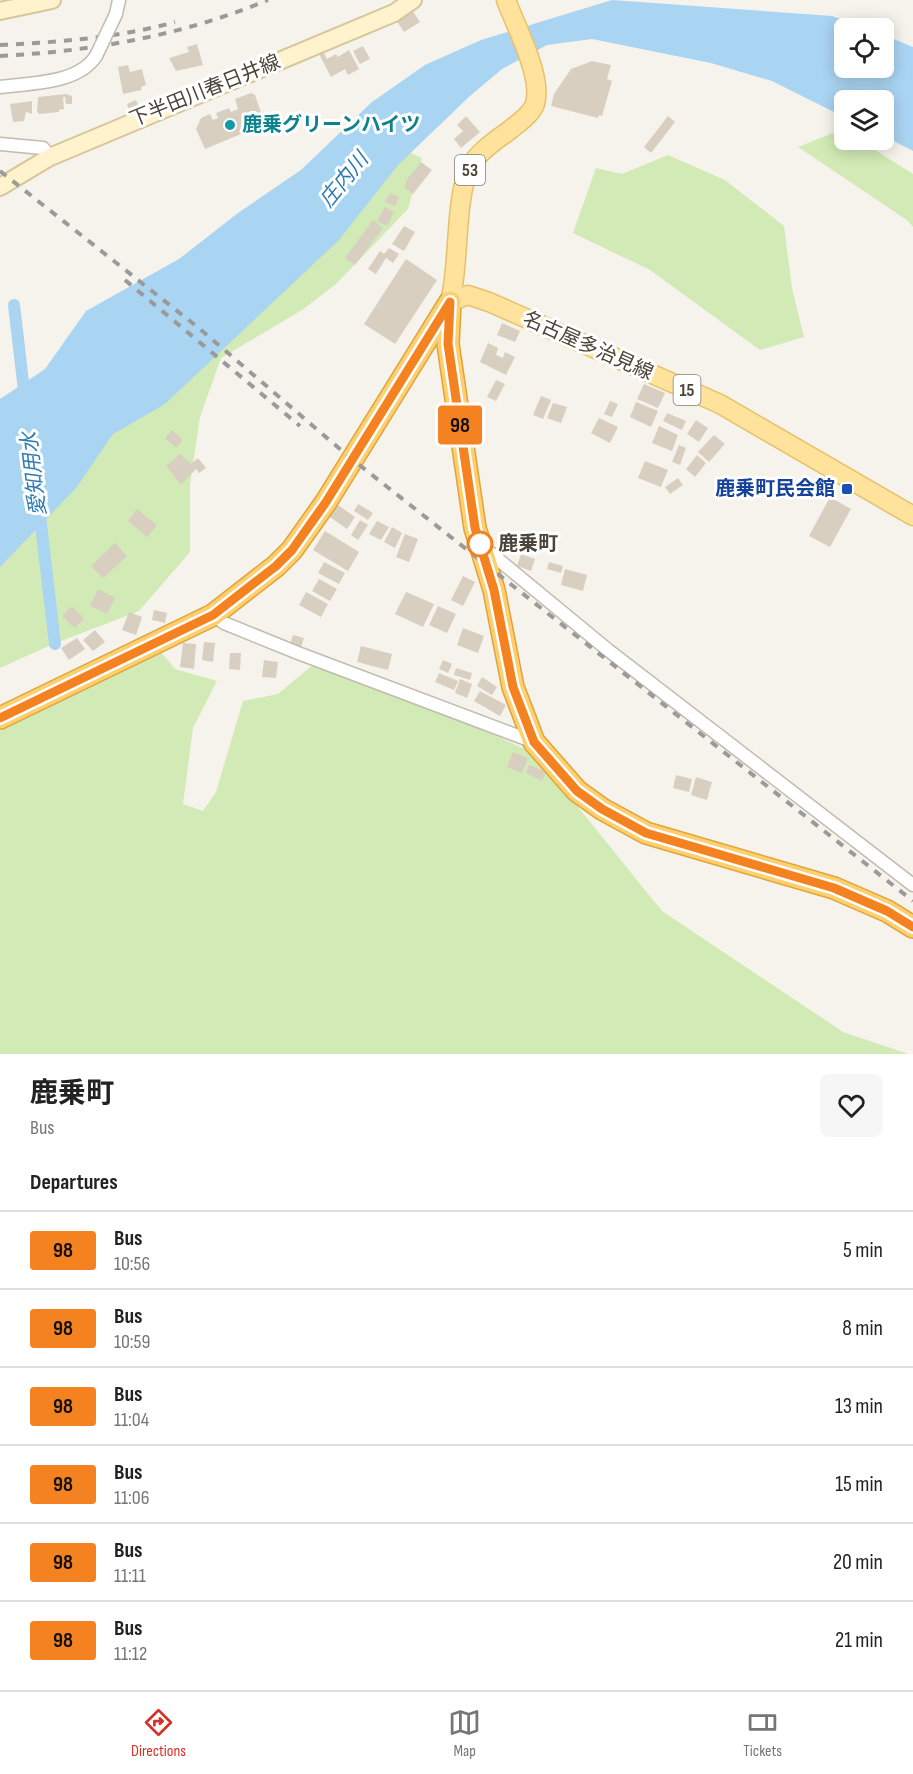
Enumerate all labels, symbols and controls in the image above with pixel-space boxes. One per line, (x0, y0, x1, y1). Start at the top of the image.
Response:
map controls (834, 18, 894, 150)
button: locate (834, 18, 894, 78)
street label: 下半田川春日井線 (126, 50, 284, 132)
button: layers (834, 90, 894, 150)
place label: 鹿乗グリーンハイツ (242, 113, 421, 137)
marker: 鹿乗グリーンハイツ (223, 118, 237, 132)
water label: 庄内川 (314, 146, 375, 212)
road number: 53 (455, 155, 485, 185)
street label: 名古屋多治見線 (519, 307, 657, 385)
road number: 15 (674, 375, 700, 405)
line badge: 98 (433, 406, 487, 444)
text: 98 (450, 413, 470, 438)
water label: 愛知用水 (16, 429, 52, 517)
place label: 鹿乗町民会館 (715, 477, 835, 501)
marker: 鹿乗町民会館 (840, 482, 854, 496)
marker: 鹿乗町 (467, 531, 493, 557)
place label: 鹿乗町 (498, 532, 558, 556)
button: heart (820, 1074, 883, 1137)
text: 鹿乗町 (30, 1077, 114, 1110)
text: Bus (30, 1116, 54, 1140)
text: Departures (30, 1169, 118, 1196)
text: Bus (114, 1225, 143, 1252)
text: 5 min (843, 1237, 883, 1264)
text: 98 (53, 1238, 73, 1263)
text: 10:56 (114, 1252, 150, 1276)
text: Bus (114, 1303, 143, 1330)
text: 8 min (842, 1315, 883, 1342)
text: 98 (53, 1316, 73, 1341)
text: 10:59 (114, 1330, 150, 1354)
text: Bus (114, 1381, 143, 1408)
text: 13 min (835, 1393, 883, 1420)
text: 98 (53, 1394, 73, 1419)
text: 11:04 (114, 1408, 149, 1432)
text: Bus (114, 1459, 143, 1486)
text: 15 min (835, 1471, 883, 1498)
text: 98 (53, 1472, 73, 1497)
text: 11:06 (114, 1486, 149, 1510)
text: Bus (114, 1537, 143, 1564)
text: 20 min (833, 1549, 883, 1576)
text: 98 (53, 1550, 73, 1575)
text: 11:11 (114, 1564, 146, 1588)
text: Bus (114, 1615, 143, 1642)
text: 21 min (835, 1627, 883, 1654)
text: 98 (53, 1628, 73, 1653)
text: 11:12 (114, 1642, 147, 1666)
tab: Directions (131, 1706, 186, 1761)
tab: Map (448, 1706, 481, 1761)
tab: Tickets (743, 1706, 782, 1761)

